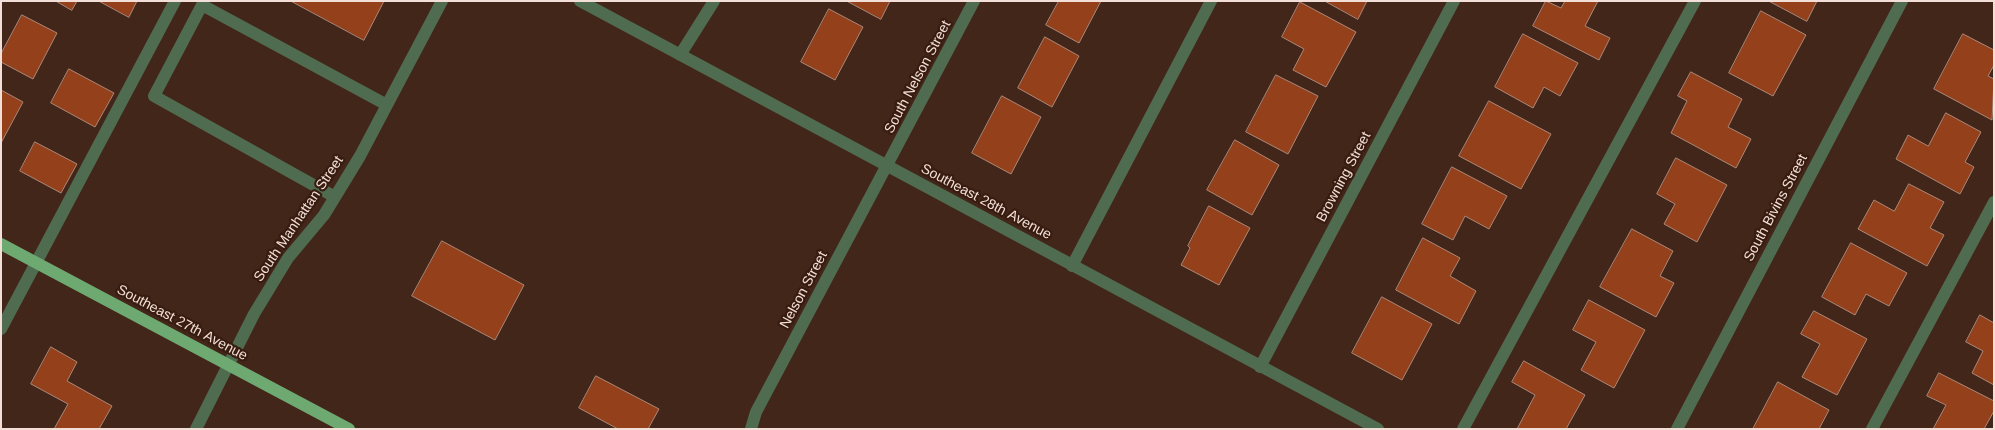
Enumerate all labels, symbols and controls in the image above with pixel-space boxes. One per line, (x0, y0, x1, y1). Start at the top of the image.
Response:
street label: South Nelson Street (881, 18, 955, 136)
street label: Browning Street (1313, 129, 1375, 225)
street label: South Bivins Street (1741, 151, 1811, 265)
street label: South Manhattan Street (251, 153, 347, 285)
street label: Southeast 28th Avenue (918, 160, 1054, 244)
street label: Nelson Street (777, 249, 831, 331)
street label: Southeast 27th Avenue (114, 281, 250, 365)

